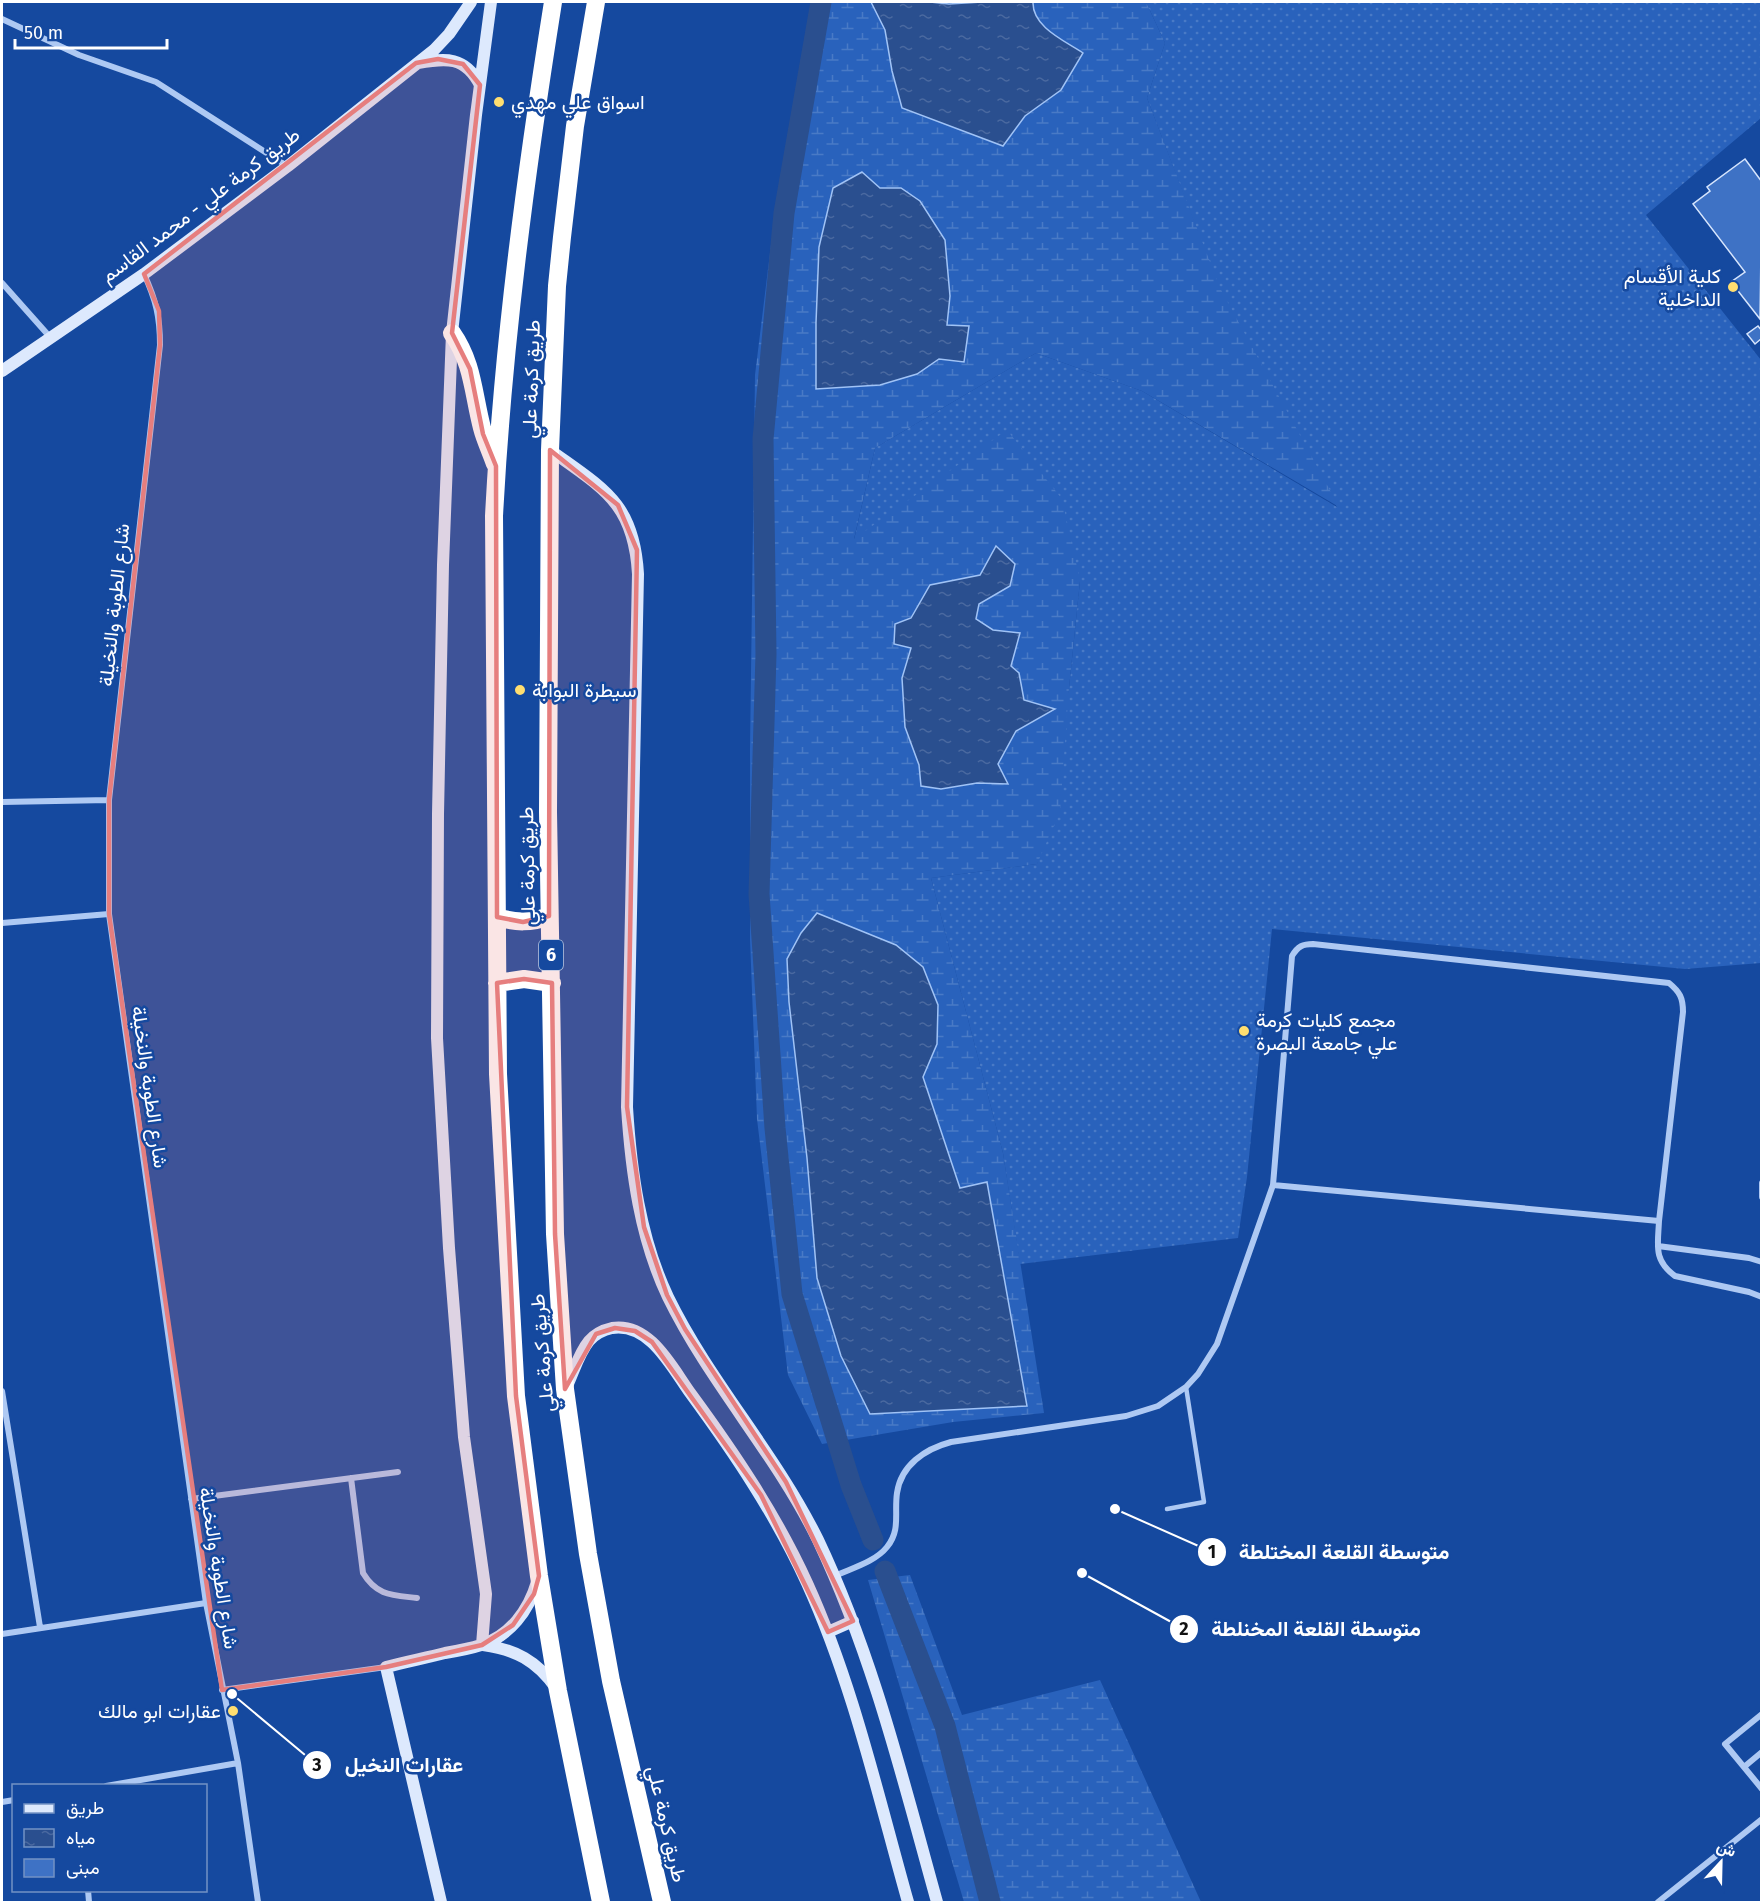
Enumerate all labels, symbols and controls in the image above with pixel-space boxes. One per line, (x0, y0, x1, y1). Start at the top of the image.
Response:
scale bar (15, 12, 166, 50)
text: 50 m (24, 22, 63, 44)
place label: اسواق علي مهدي (511, 90, 645, 119)
marker: اسواق علي مهدي (492, 95, 506, 109)
street label: طريق كرمة علي - محمد القاسم (96, 122, 307, 292)
place label: كلية الأقسام الداخلية (1624, 264, 1721, 311)
marker: كلية الأقسام الداخلية (1726, 280, 1740, 294)
street label: طريق كرمة علي (517, 319, 550, 439)
street label: شارع الطوبة والنخيلة (94, 522, 136, 688)
place label: سيطرة البوابة (532, 678, 636, 703)
marker: سيطرة البوابة (513, 683, 527, 697)
street label: طريق كرمة علي (514, 806, 545, 926)
road number: 6 (539, 940, 563, 970)
street label: شارع الطوبة والنخيلة (125, 1004, 173, 1170)
place label: مجمع كليات كرمة علي جامعة البصرة (1256, 1008, 1398, 1060)
marker: مجمع كليات كرمة علي جامعة البصرة (1237, 1024, 1251, 1038)
street label: طريق كرمة علي (525, 1292, 564, 1413)
street label: شارع الطوبة والنخيلة (192, 1485, 244, 1651)
callout: متوسطة القلعة المختلطة (1197, 1533, 1462, 1572)
text: متوسطة القلعة المختلطة (1239, 1539, 1449, 1565)
text: 1 (1208, 1541, 1216, 1563)
callout: متوسطة القلعة المخنلطة (1169, 1609, 1433, 1648)
text: متوسطة القلعة المخنلطة (1211, 1616, 1421, 1642)
text: 2 (1179, 1618, 1189, 1640)
place label: عقارات ابو مالك (98, 1699, 221, 1724)
marker: عقارات ابو مالك (226, 1704, 240, 1718)
callout: عقارات النخيل (302, 1745, 475, 1784)
text: عقارات النخيل (345, 1752, 463, 1778)
text: 3 (311, 1754, 322, 1776)
street label: طريق كرمة علي (637, 1763, 692, 1886)
legend (12, 1784, 207, 1892)
text: طريق (66, 1797, 104, 1819)
text: مياه (66, 1827, 95, 1849)
north arrow (1691, 1832, 1751, 1892)
text: ش (1714, 1836, 1739, 1861)
text: مبنى (66, 1857, 100, 1879)

